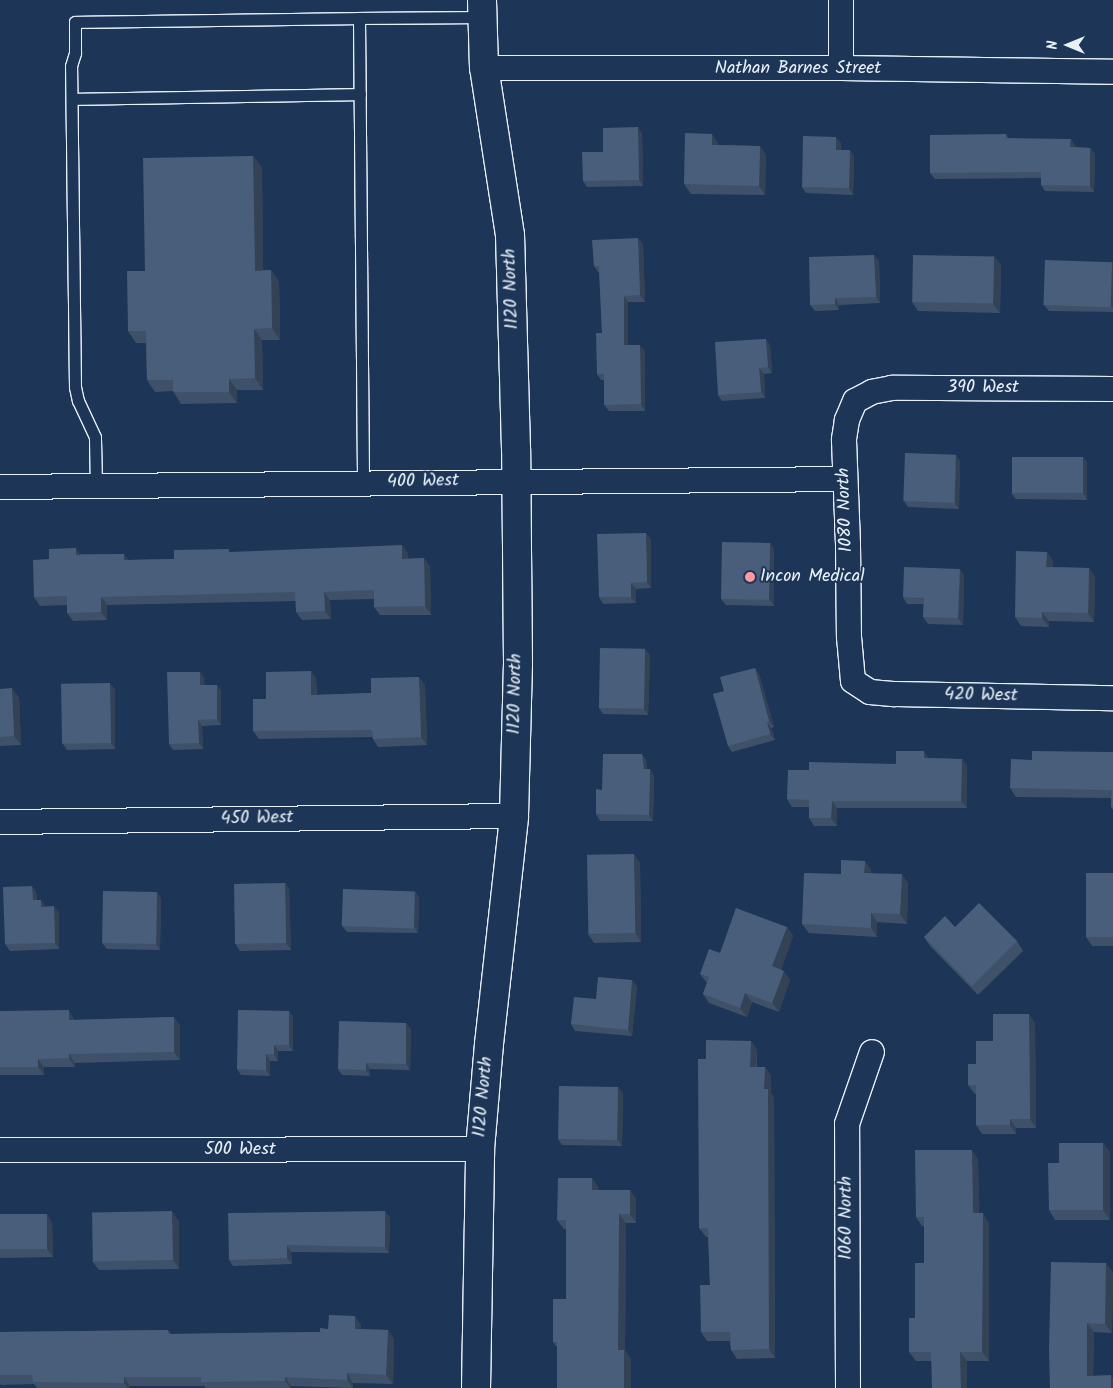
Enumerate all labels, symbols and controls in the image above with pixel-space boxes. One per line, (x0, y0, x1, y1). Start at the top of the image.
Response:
north arrow (1043, 20, 1093, 70)
text: N (1042, 41, 1064, 49)
street label: Nathan Barnes Street (715, 58, 881, 80)
street label: 1120 North (500, 248, 524, 330)
street label: 390 West (947, 377, 1019, 399)
street label: 1080 North (834, 467, 858, 553)
street label: 400 West (387, 471, 459, 493)
place label: Incon Medical (760, 566, 865, 588)
marker: Incon Medical (744, 571, 756, 583)
street label: 1120 North (504, 653, 528, 735)
street label: 420 West (944, 685, 1018, 707)
street label: 450 West (221, 808, 293, 830)
street label: 1120 North (470, 1056, 498, 1138)
street label: 500 West (204, 1139, 276, 1161)
street label: 1060 North (836, 1176, 858, 1260)

